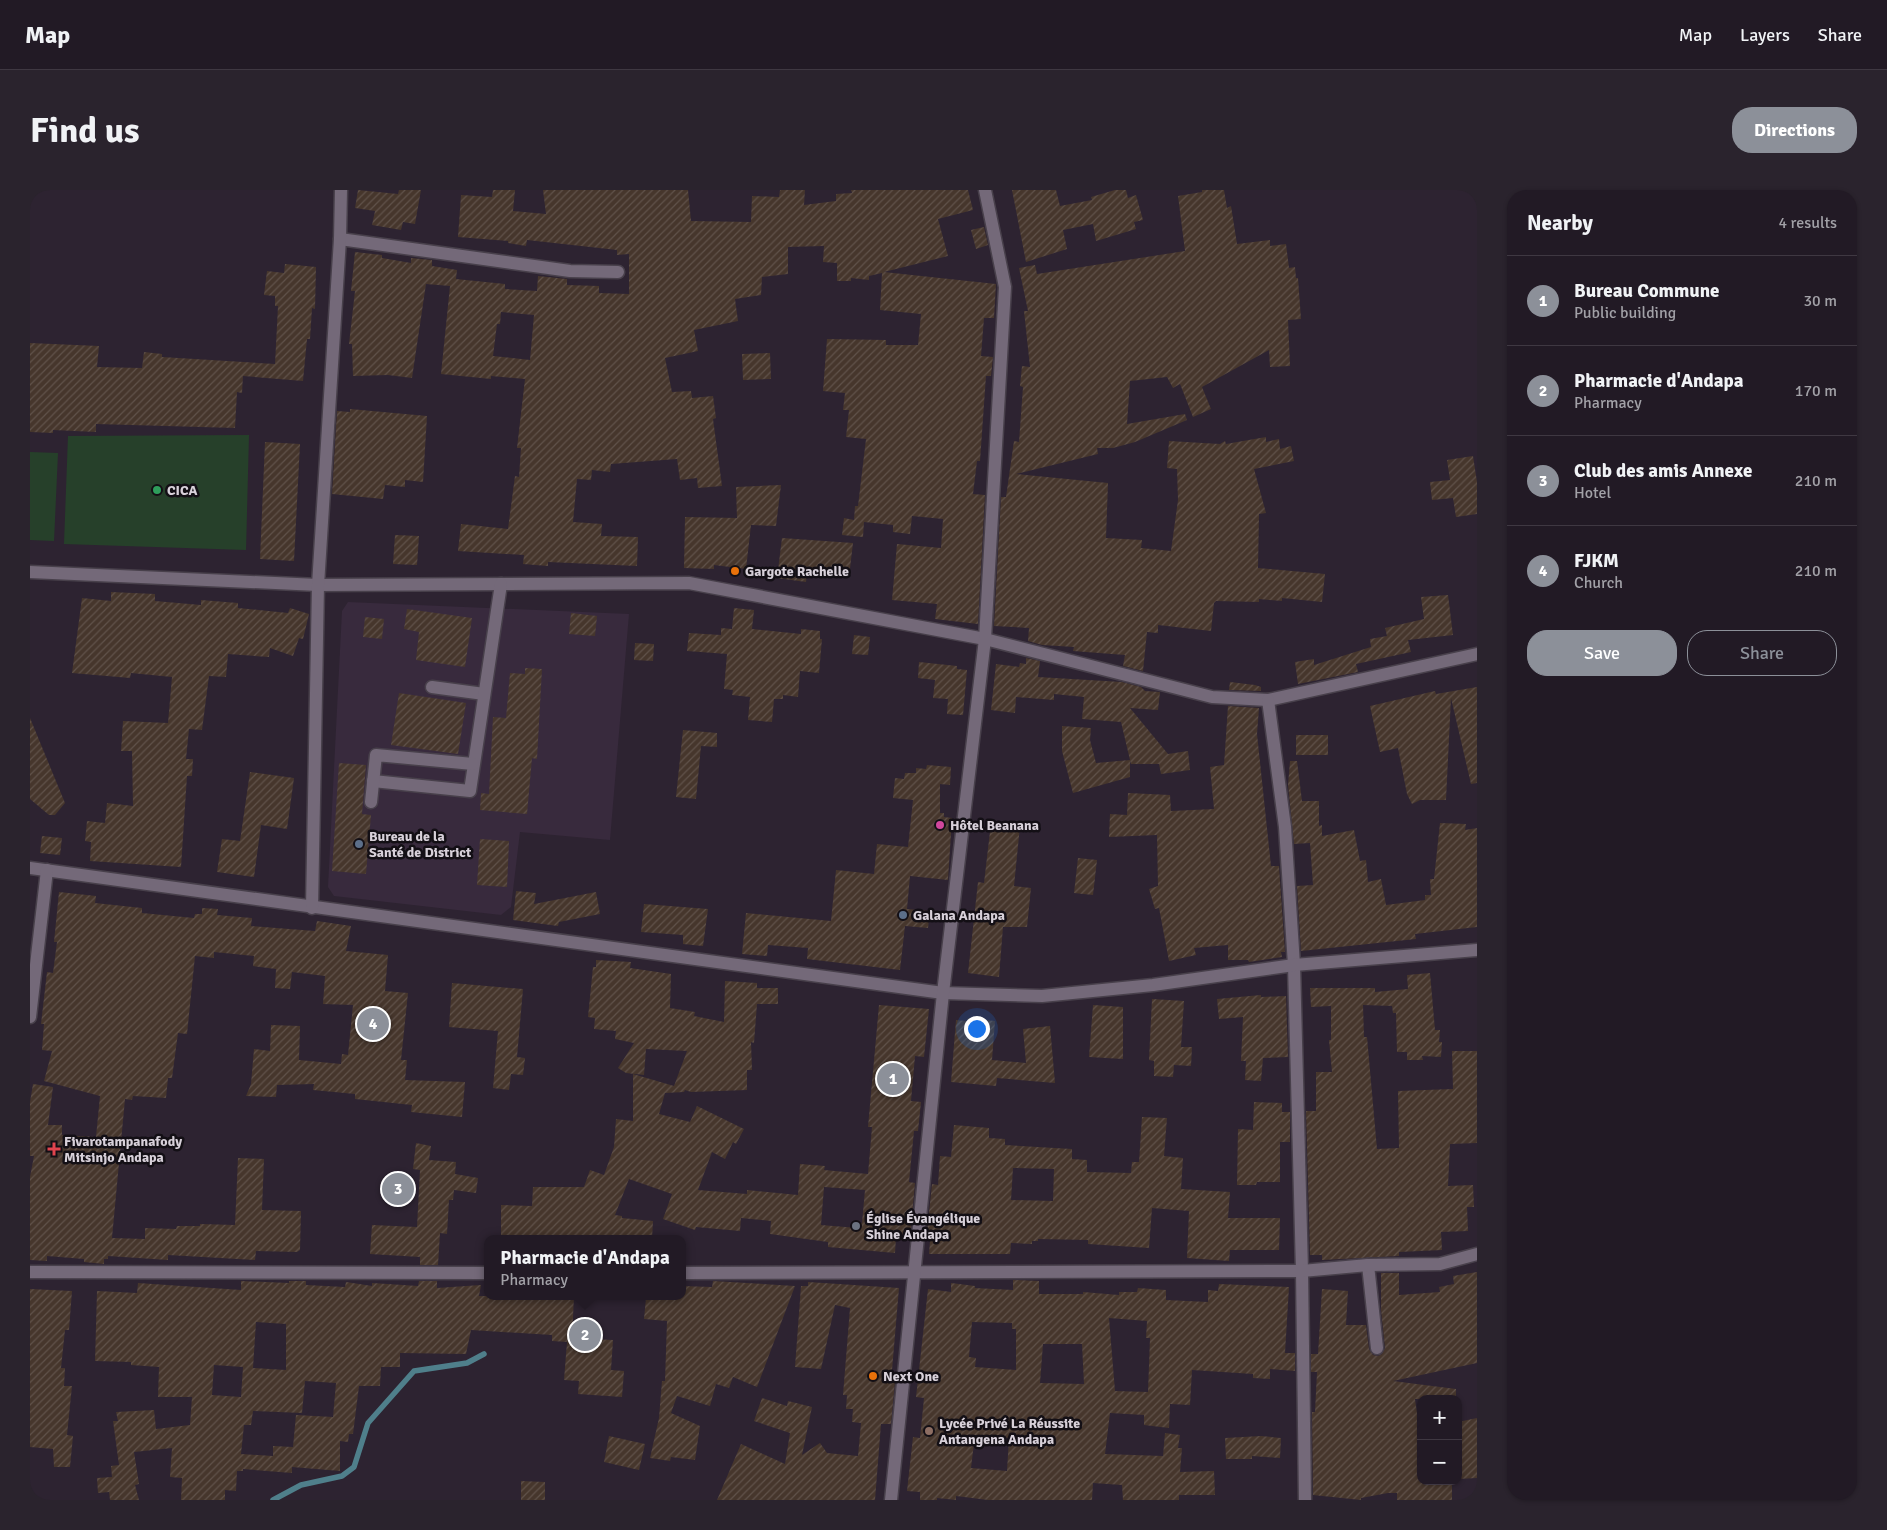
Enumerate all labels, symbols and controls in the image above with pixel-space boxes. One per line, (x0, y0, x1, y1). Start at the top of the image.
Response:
text: Map (25, 20, 70, 50)
text: Map (1679, 24, 1712, 46)
text: Layers (1740, 24, 1790, 46)
text: Share (1818, 24, 1862, 46)
button: Directions (1732, 107, 1857, 153)
text: Find us (30, 109, 140, 152)
text: Nearby (1527, 210, 1593, 236)
text: 4 results (1778, 213, 1837, 233)
text: Bureau Commune (1574, 279, 1720, 303)
text: 1 (1539, 291, 1547, 311)
text: 30 m (1803, 291, 1837, 311)
text: Public building (1574, 303, 1676, 323)
text: Pharmacie d'Andapa (1574, 369, 1743, 393)
text: 2 (1539, 381, 1547, 401)
text: 170 m (1795, 381, 1837, 401)
text: Pharmacy (1574, 393, 1642, 413)
text: Club des amis Annexe (1574, 459, 1752, 483)
text: 3 (1539, 471, 1547, 491)
text: 210 m (1795, 471, 1837, 491)
place label: CICA (167, 482, 197, 499)
text: Hotel (1574, 483, 1611, 503)
marker: CICA (151, 484, 163, 496)
text: FJKM (1574, 549, 1619, 573)
text: 4 (1539, 561, 1547, 581)
text: 210 m (1795, 561, 1837, 581)
place label: Gargote Rachelle (745, 563, 849, 580)
marker: Gargote Rachelle (729, 565, 741, 577)
text: Church (1574, 573, 1623, 593)
button: Save (1527, 630, 1677, 676)
button: Share (1687, 630, 1837, 676)
place label: Hôtel Beanana (950, 817, 1039, 834)
marker: Hôtel Beanana (934, 819, 946, 831)
place label: Bureau de la Santé de District (369, 828, 472, 861)
marker: Bureau de la Santé de District (353, 838, 365, 850)
place label: Galana Andapa (913, 907, 1005, 924)
marker: Galana Andapa (897, 909, 909, 921)
pin: 4 (357, 1005, 389, 1043)
your location (964, 1016, 990, 1042)
pin: 1 (877, 1060, 909, 1098)
place label: Fivarotampanafody Mitsinjo Andapa (64, 1133, 182, 1166)
marker: Fivarotampanafody Mitsinjo Andapa (48, 1143, 60, 1155)
pin: 3 (382, 1170, 414, 1208)
place label: Église Évangélique Shine Andapa (866, 1210, 980, 1243)
marker: Église Évangélique Shine Andapa (850, 1220, 862, 1232)
popup (484, 1235, 686, 1300)
text: Pharmacie d'Andapa (500, 1246, 670, 1270)
text: Pharmacy (500, 1270, 568, 1290)
pin: 2 (569, 1316, 601, 1354)
place label: Next One (883, 1368, 939, 1385)
marker: Next One (867, 1370, 879, 1382)
map controls (1417, 1395, 1462, 1485)
button: + (1417, 1395, 1462, 1440)
place label: Lycée Privé La Réussite Antangena Andapa (939, 1415, 1080, 1448)
marker: Lycée Privé La Réussite Antangena Andapa (923, 1425, 935, 1437)
button: − (1417, 1440, 1462, 1485)

